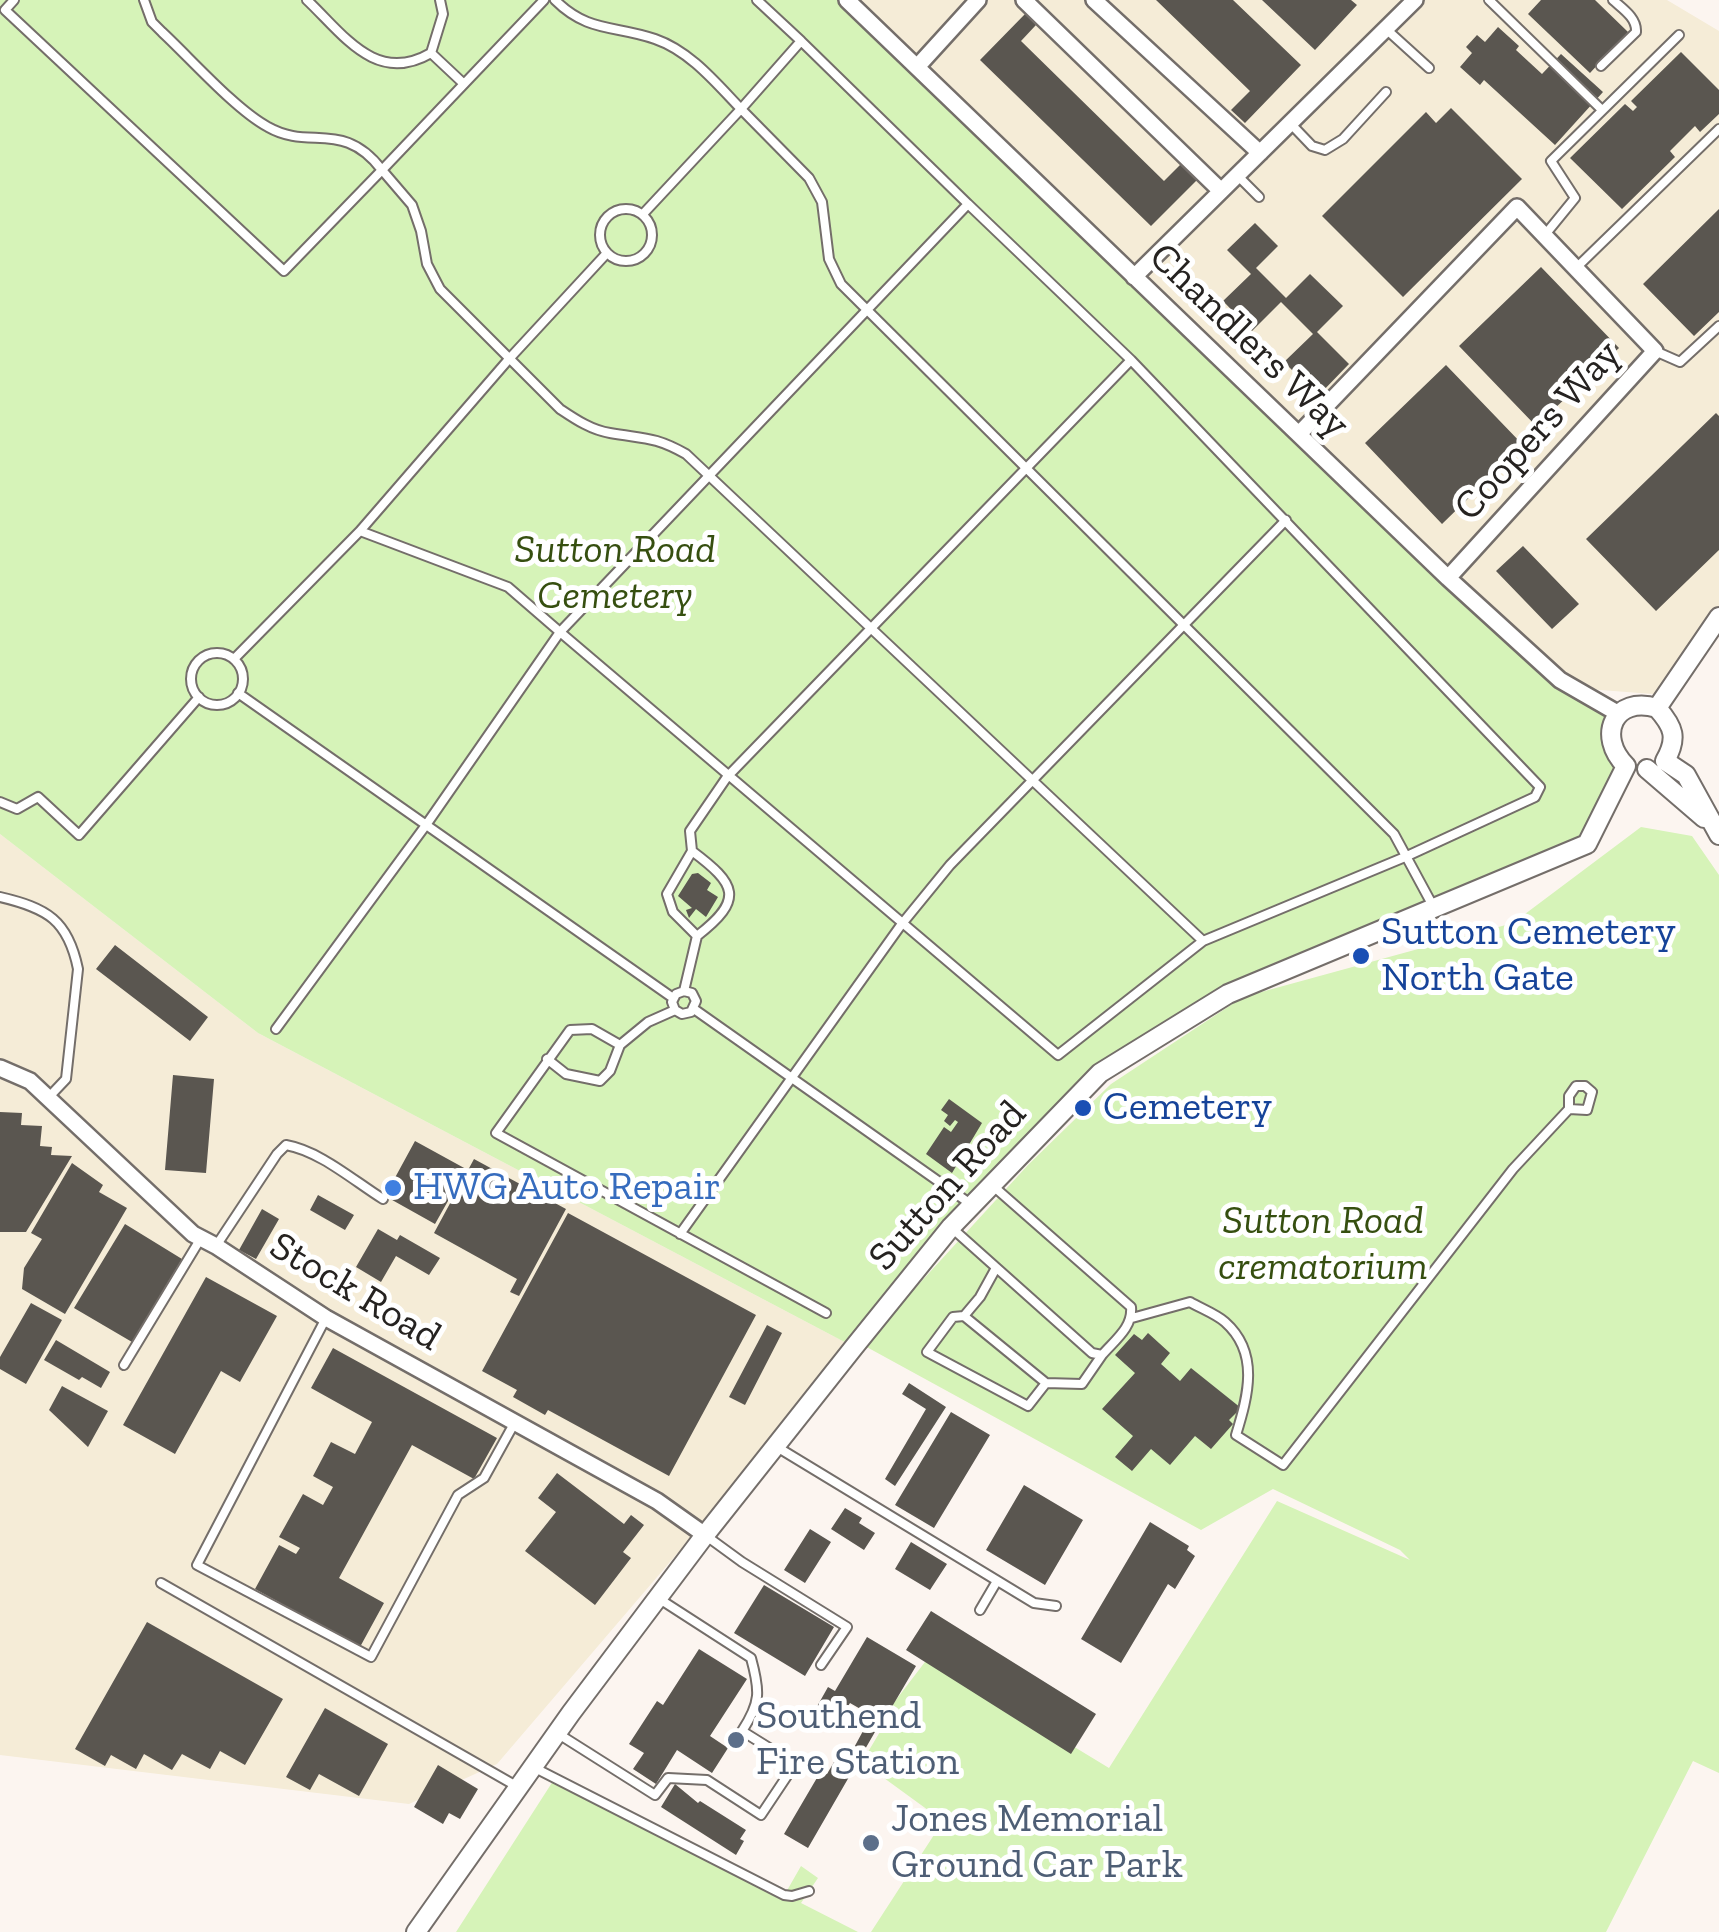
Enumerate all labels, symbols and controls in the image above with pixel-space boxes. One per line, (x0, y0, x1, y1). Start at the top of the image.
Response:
street label: Chandlers Way (1139, 233, 1359, 449)
street label: Coopers Way (1445, 331, 1631, 531)
park label: Sutton Road Cemetery (514, 527, 716, 621)
place label: Sutton Cemetery North Gate (1381, 909, 1676, 1003)
marker: Sutton Cemetery North Gate (1350, 945, 1372, 967)
place label: Cemetery (1103, 1084, 1272, 1132)
street label: Sutton Road (859, 1091, 1037, 1281)
marker: Cemetery (1072, 1097, 1094, 1119)
place label: HWG Auto Repair (413, 1164, 721, 1212)
marker: HWG Auto Repair (382, 1177, 404, 1199)
park label: Sutton Road crematorium (1218, 1198, 1428, 1292)
street label: Stock Road (261, 1222, 449, 1362)
place label: Southend Fire Station (756, 1693, 959, 1787)
marker: Southend Fire Station (725, 1729, 747, 1751)
place label: Jones Memorial Ground Car Park (891, 1796, 1183, 1890)
marker: Jones Memorial Ground Car Park (860, 1832, 882, 1854)

